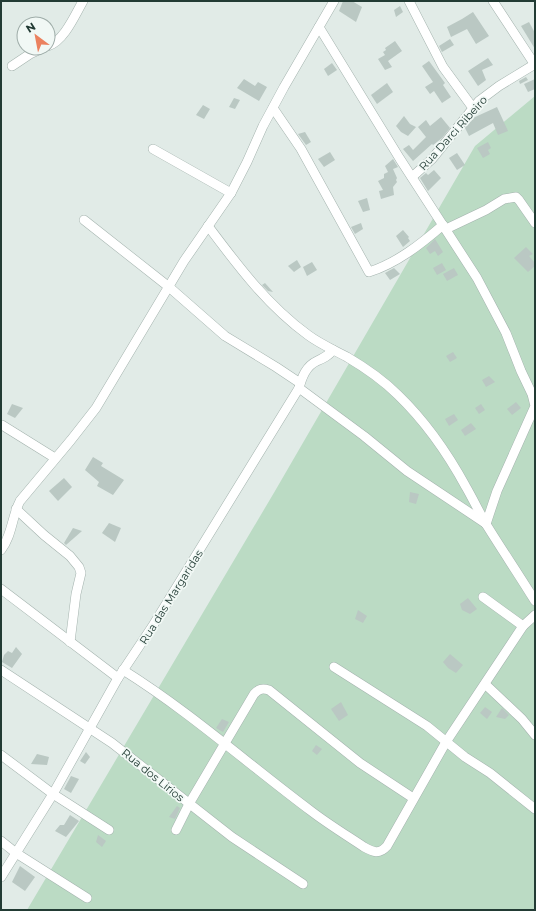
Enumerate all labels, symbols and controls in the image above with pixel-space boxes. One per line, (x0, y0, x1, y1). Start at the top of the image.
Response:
north arrow (16, 16, 56, 56)
text: N (23, 19, 38, 36)
street label: Rua Darci Ribeiro (416, 93, 490, 173)
street label: Rua das Margaridas (136, 547, 206, 647)
street label: Rua dos Lirios (119, 746, 188, 805)

